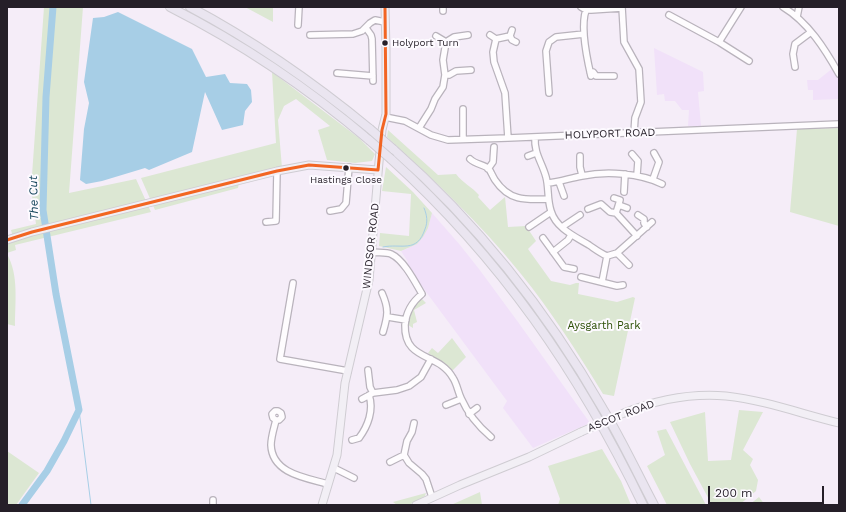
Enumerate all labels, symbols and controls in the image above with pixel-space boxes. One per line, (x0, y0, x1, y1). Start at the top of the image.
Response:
place label: Holyport Turn (392, 37, 459, 49)
marker: Holyport Turn (380, 38, 390, 48)
street label: HOLYPORT ROAD (565, 126, 655, 142)
marker: Hastings Close (341, 163, 351, 173)
place label: Hastings Close (310, 174, 382, 186)
water label: The Cut (26, 175, 42, 221)
street label: WINDSOR ROAD (360, 202, 382, 290)
park label: Aysgarth Park (567, 319, 641, 333)
street label: ASCOT ROAD (586, 397, 656, 435)
scale bar (710, 478, 826, 504)
text: 200 m (715, 486, 752, 500)

